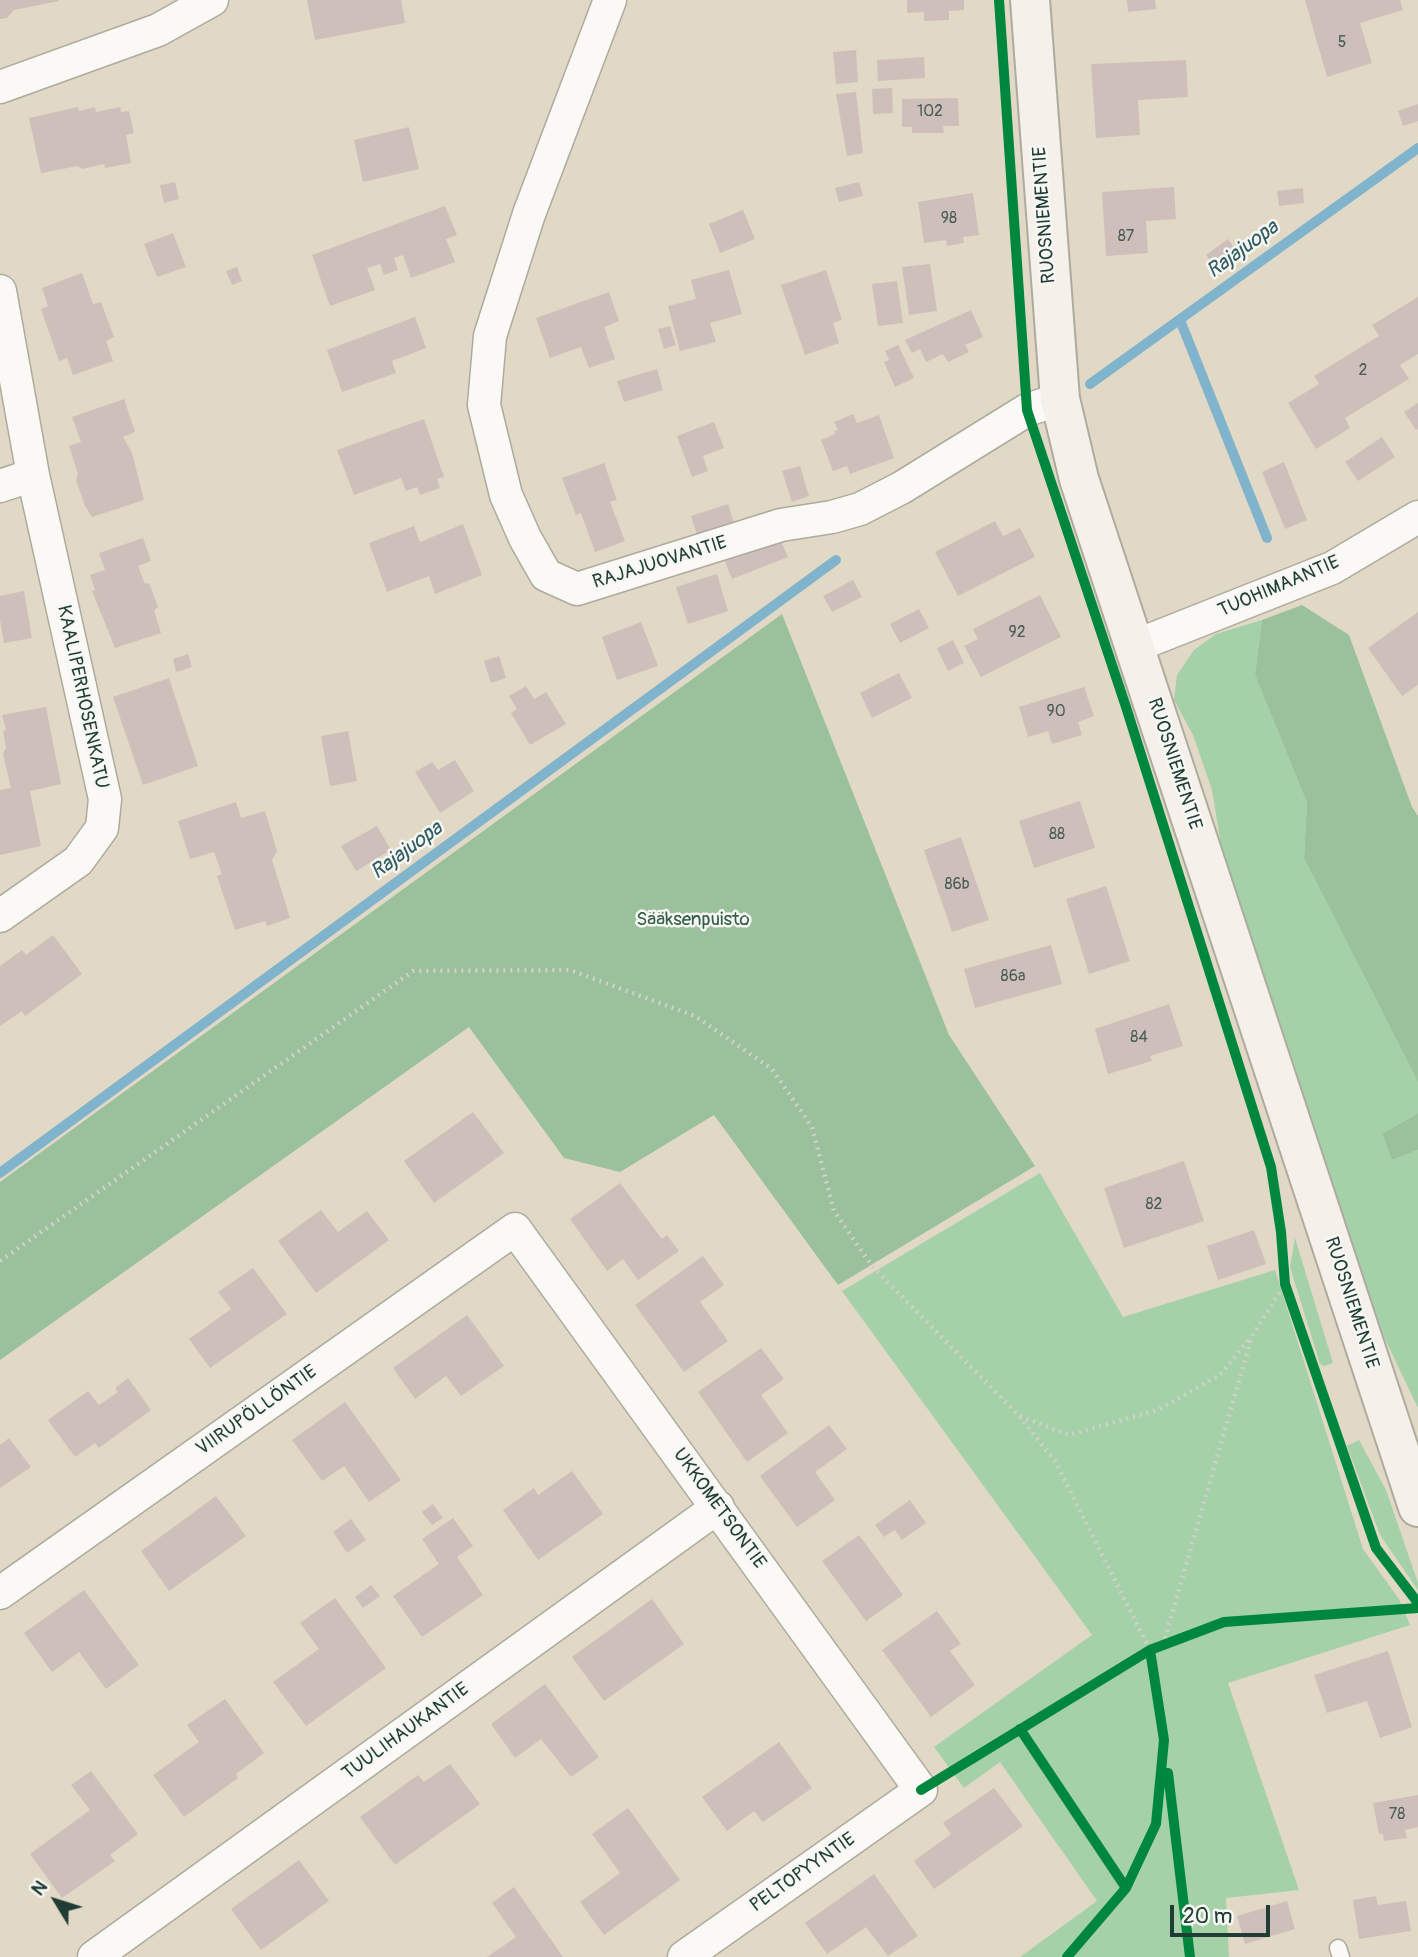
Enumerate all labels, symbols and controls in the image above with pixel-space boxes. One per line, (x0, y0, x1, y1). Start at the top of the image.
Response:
house number: 5 (1338, 33, 1346, 53)
house number: 102 (917, 102, 943, 122)
street label: RUOSNIEMENTIE (1029, 146, 1061, 284)
house number: 98 (941, 209, 957, 229)
water label: Rajajuopa (1202, 216, 1284, 284)
house number: 87 (1118, 227, 1134, 247)
house number: 2 (1359, 361, 1367, 381)
street label: RAJAJUOVANTIE (590, 532, 730, 594)
street label: TUOHIMAANTIE (1215, 551, 1343, 623)
street label: KAALIPERHOSENKATU (51, 603, 113, 791)
house number: 92 (1008, 623, 1026, 643)
street label: RUOSNIEMENTIE (1142, 695, 1206, 833)
house number: 90 (1046, 702, 1066, 722)
water label: Rajajuopa (366, 817, 448, 885)
house number: 88 (1049, 825, 1065, 845)
house number: 86b (944, 875, 970, 895)
park label: Sääksenpuisto (636, 909, 750, 931)
house number: 86a (1001, 967, 1025, 987)
house number: 84 (1130, 1028, 1148, 1048)
house number: 82 (1145, 1195, 1163, 1215)
street label: RUOSNIEMENTIE (1319, 1234, 1383, 1372)
street label: VIIRUPÖLLÖNTIE (192, 1361, 322, 1461)
street label: UKKOMETSONTIE (668, 1444, 770, 1574)
street label: TUULIHAUKANTIE (338, 1678, 474, 1786)
house number: 78 (1389, 1805, 1405, 1825)
street label: PELTOPYYNTIE (746, 1828, 860, 1918)
north arrow (21, 1866, 91, 1936)
text: N (26, 1876, 53, 1901)
scale bar (1173, 1890, 1273, 1934)
text: 20 m (1183, 1903, 1232, 1930)

